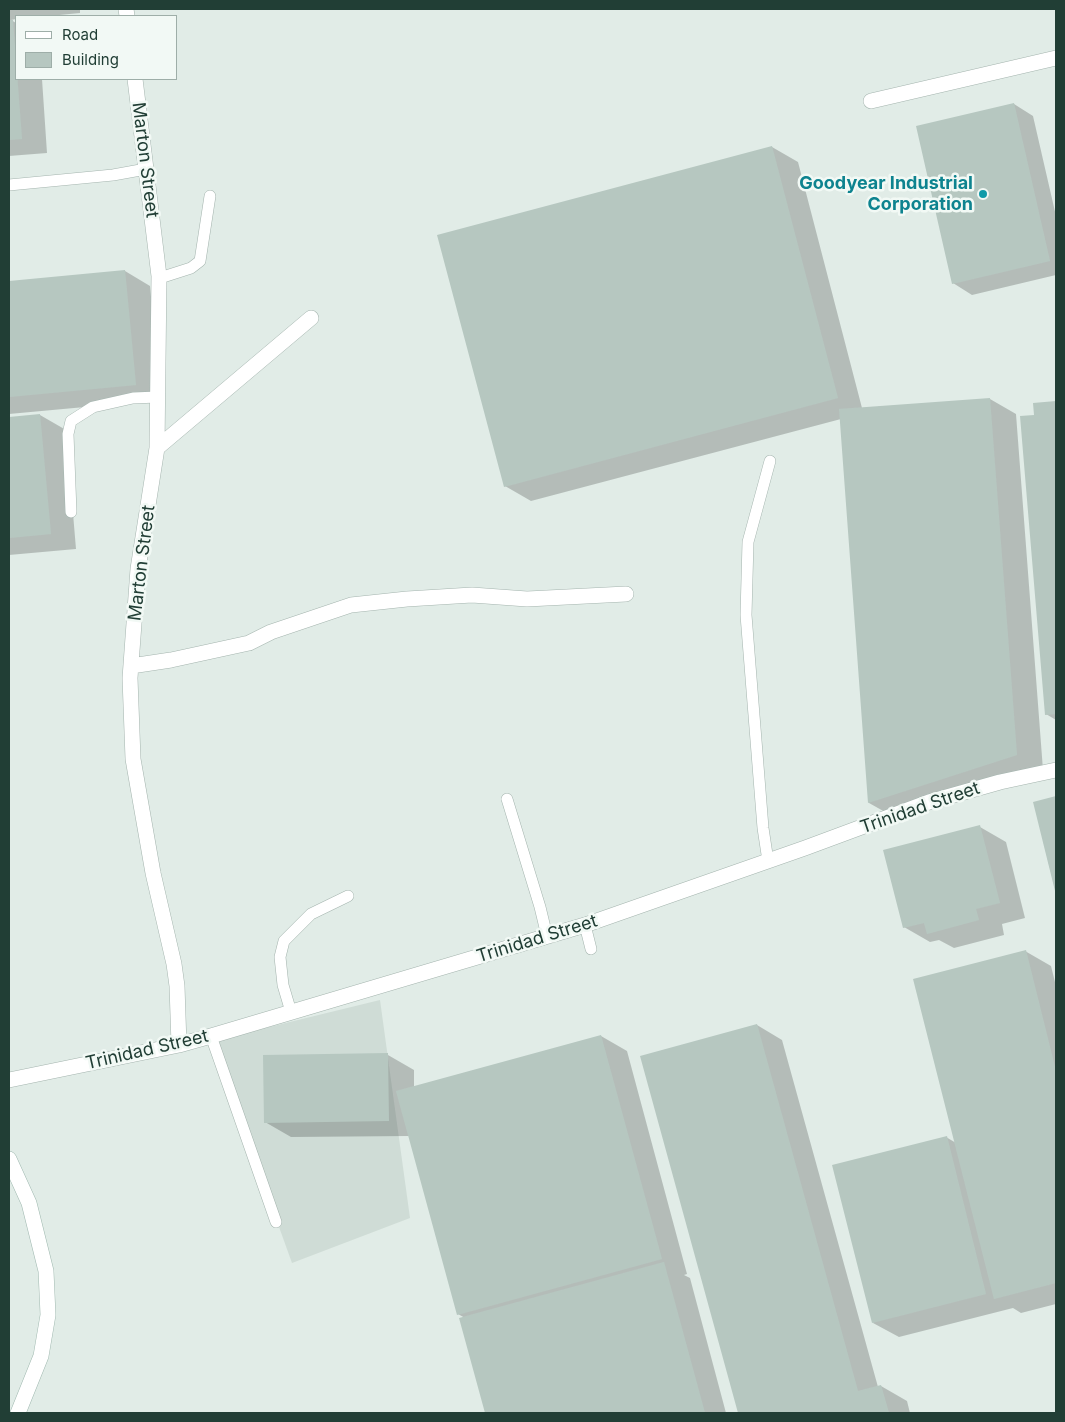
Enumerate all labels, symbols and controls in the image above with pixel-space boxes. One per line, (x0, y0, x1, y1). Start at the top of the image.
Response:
legend (15, 15, 178, 80)
text: Road (62, 25, 98, 44)
text: Building (62, 50, 119, 69)
street label: Marton Street (127, 101, 163, 219)
place label: Goodyear Industrial Corporation (799, 173, 973, 215)
marker: Goodyear Industrial Corporation (977, 188, 989, 200)
street label: Marton Street (124, 504, 160, 622)
street label: Trinidad Street (857, 777, 983, 839)
street label: Trinidad Street (474, 910, 600, 968)
street label: Trinidad Street (84, 1025, 210, 1075)

